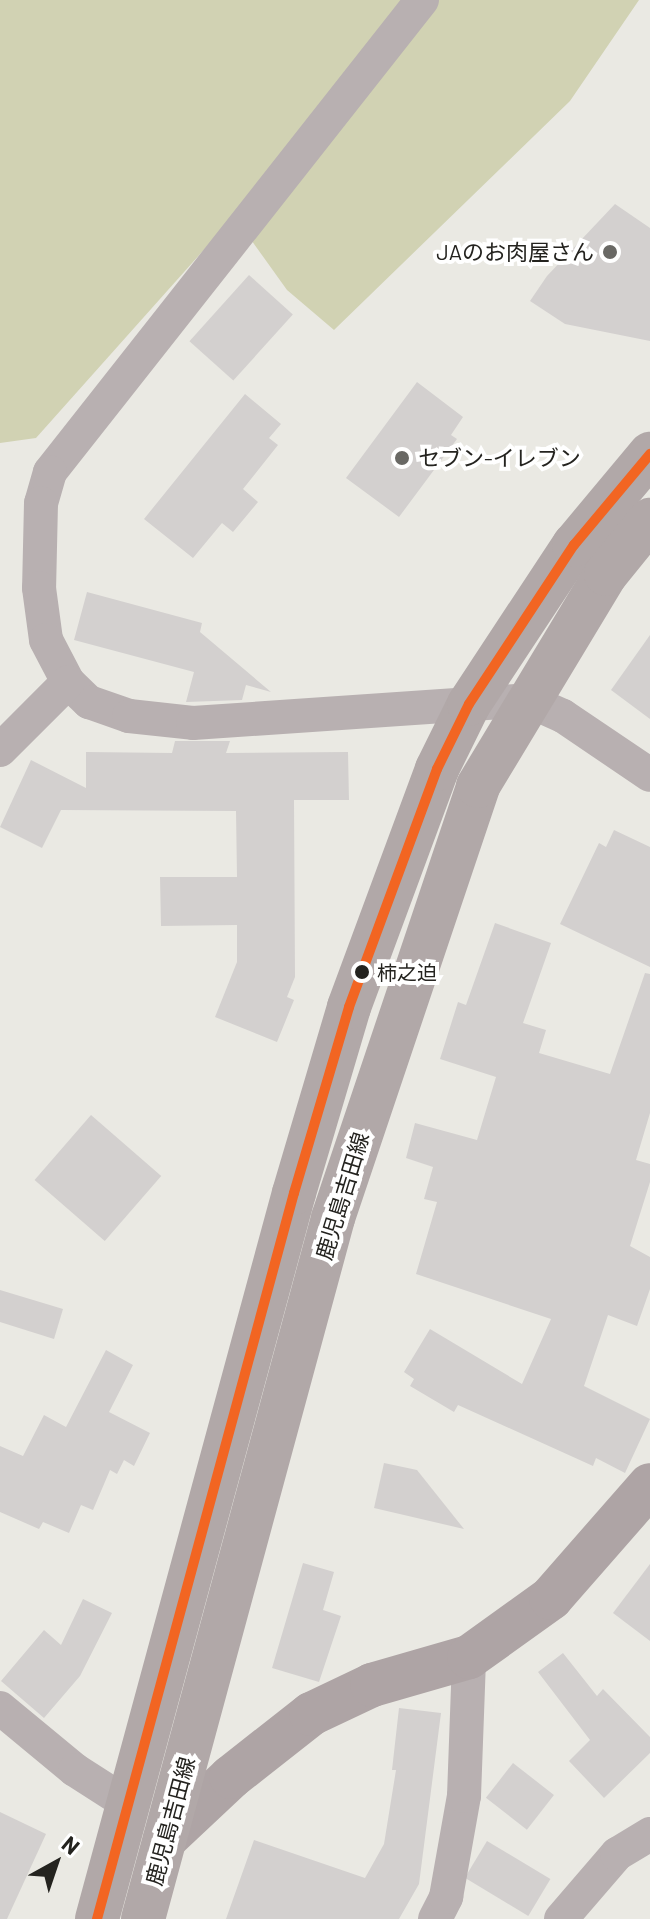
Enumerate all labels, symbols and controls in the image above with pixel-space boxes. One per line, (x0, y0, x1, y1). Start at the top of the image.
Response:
place label: JAのお肉屋さん (436, 239, 594, 265)
marker: JAのお肉屋さん (601, 243, 619, 261)
place label: セブン-イレブン (418, 445, 581, 471)
marker: セブン-イレブン (393, 449, 411, 467)
place label: 柿之迫 (377, 960, 437, 984)
marker: 柿之迫 (354, 964, 370, 980)
street label: 鹿児島吉田線 (310, 1129, 374, 1263)
street label: 鹿児島吉田線 (140, 1754, 200, 1888)
north arrow (16, 1823, 96, 1903)
text: N (57, 1830, 85, 1859)

